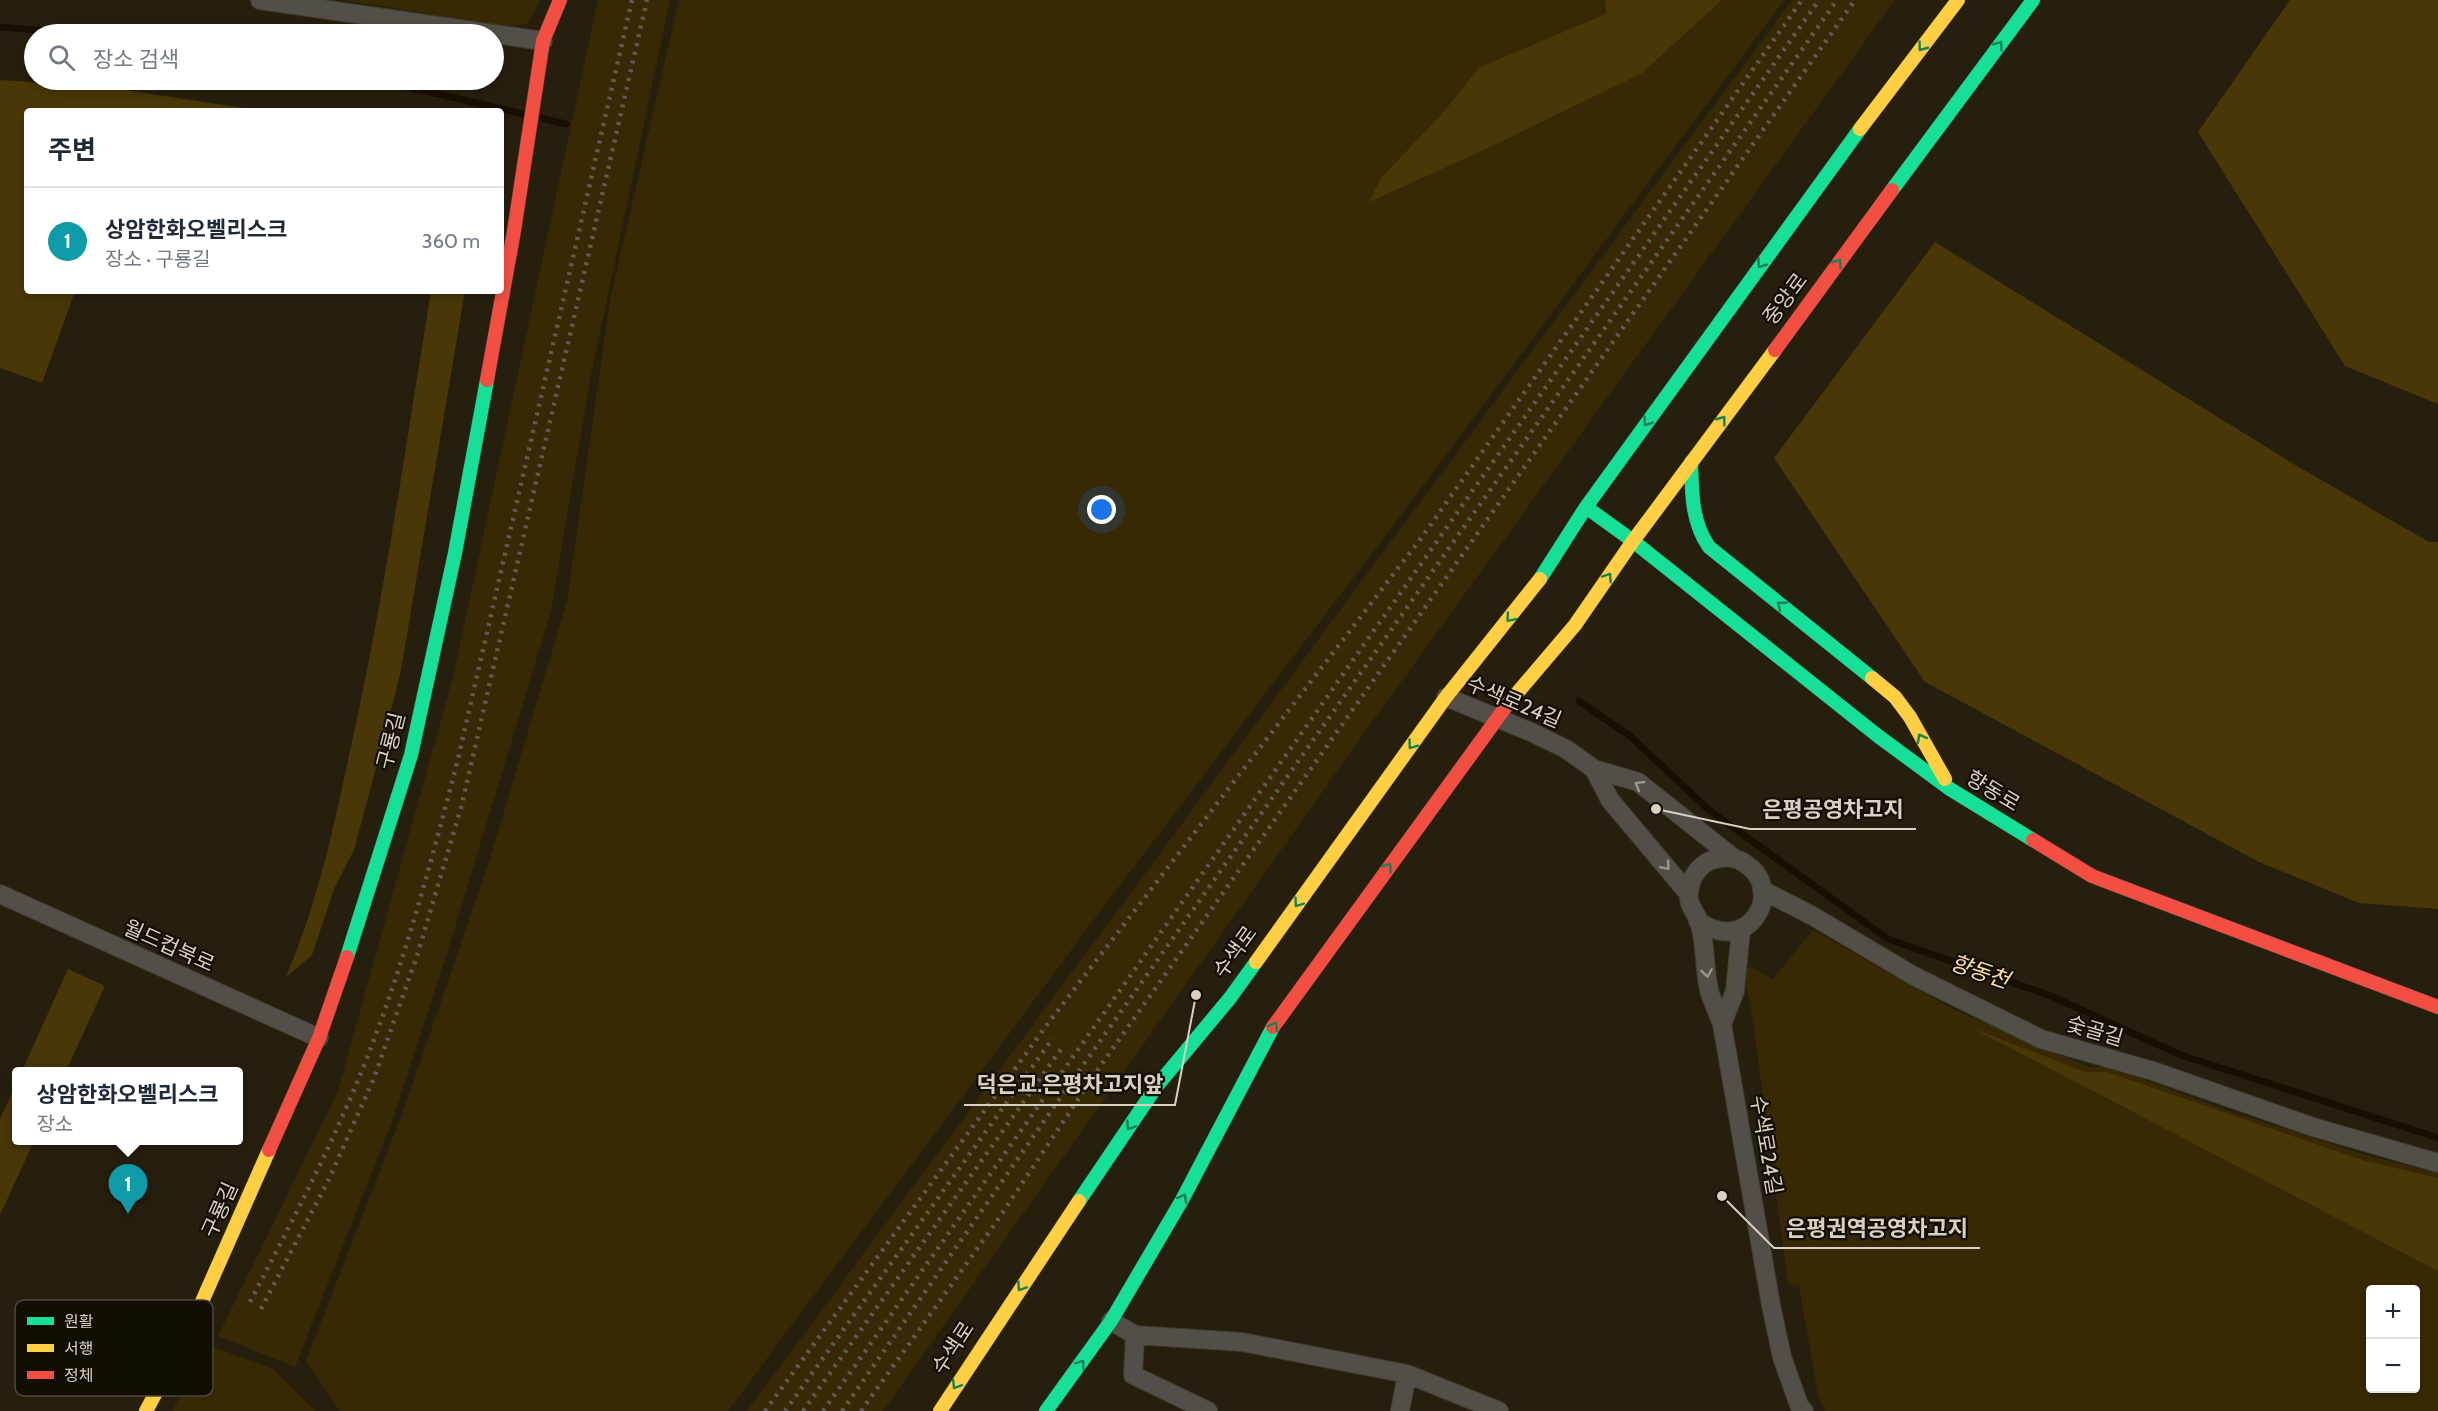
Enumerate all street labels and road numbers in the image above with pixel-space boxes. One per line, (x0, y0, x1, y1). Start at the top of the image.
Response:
street label: 중앙로 (1757, 268, 1812, 329)
street label: 수색로24길 (1463, 670, 1565, 733)
street label: 구룡길 (371, 710, 410, 772)
street label: 향동로 (1962, 765, 2025, 816)
street label: 월드컵북로 (120, 914, 218, 977)
street label: 수색로 (1207, 921, 1262, 983)
street label: 숯골길 (2064, 1011, 2126, 1051)
street label: 수색로24길 (1745, 1093, 1788, 1197)
street label: 구룡길 (196, 1178, 243, 1241)
street label: 수색로 (926, 1317, 979, 1379)

